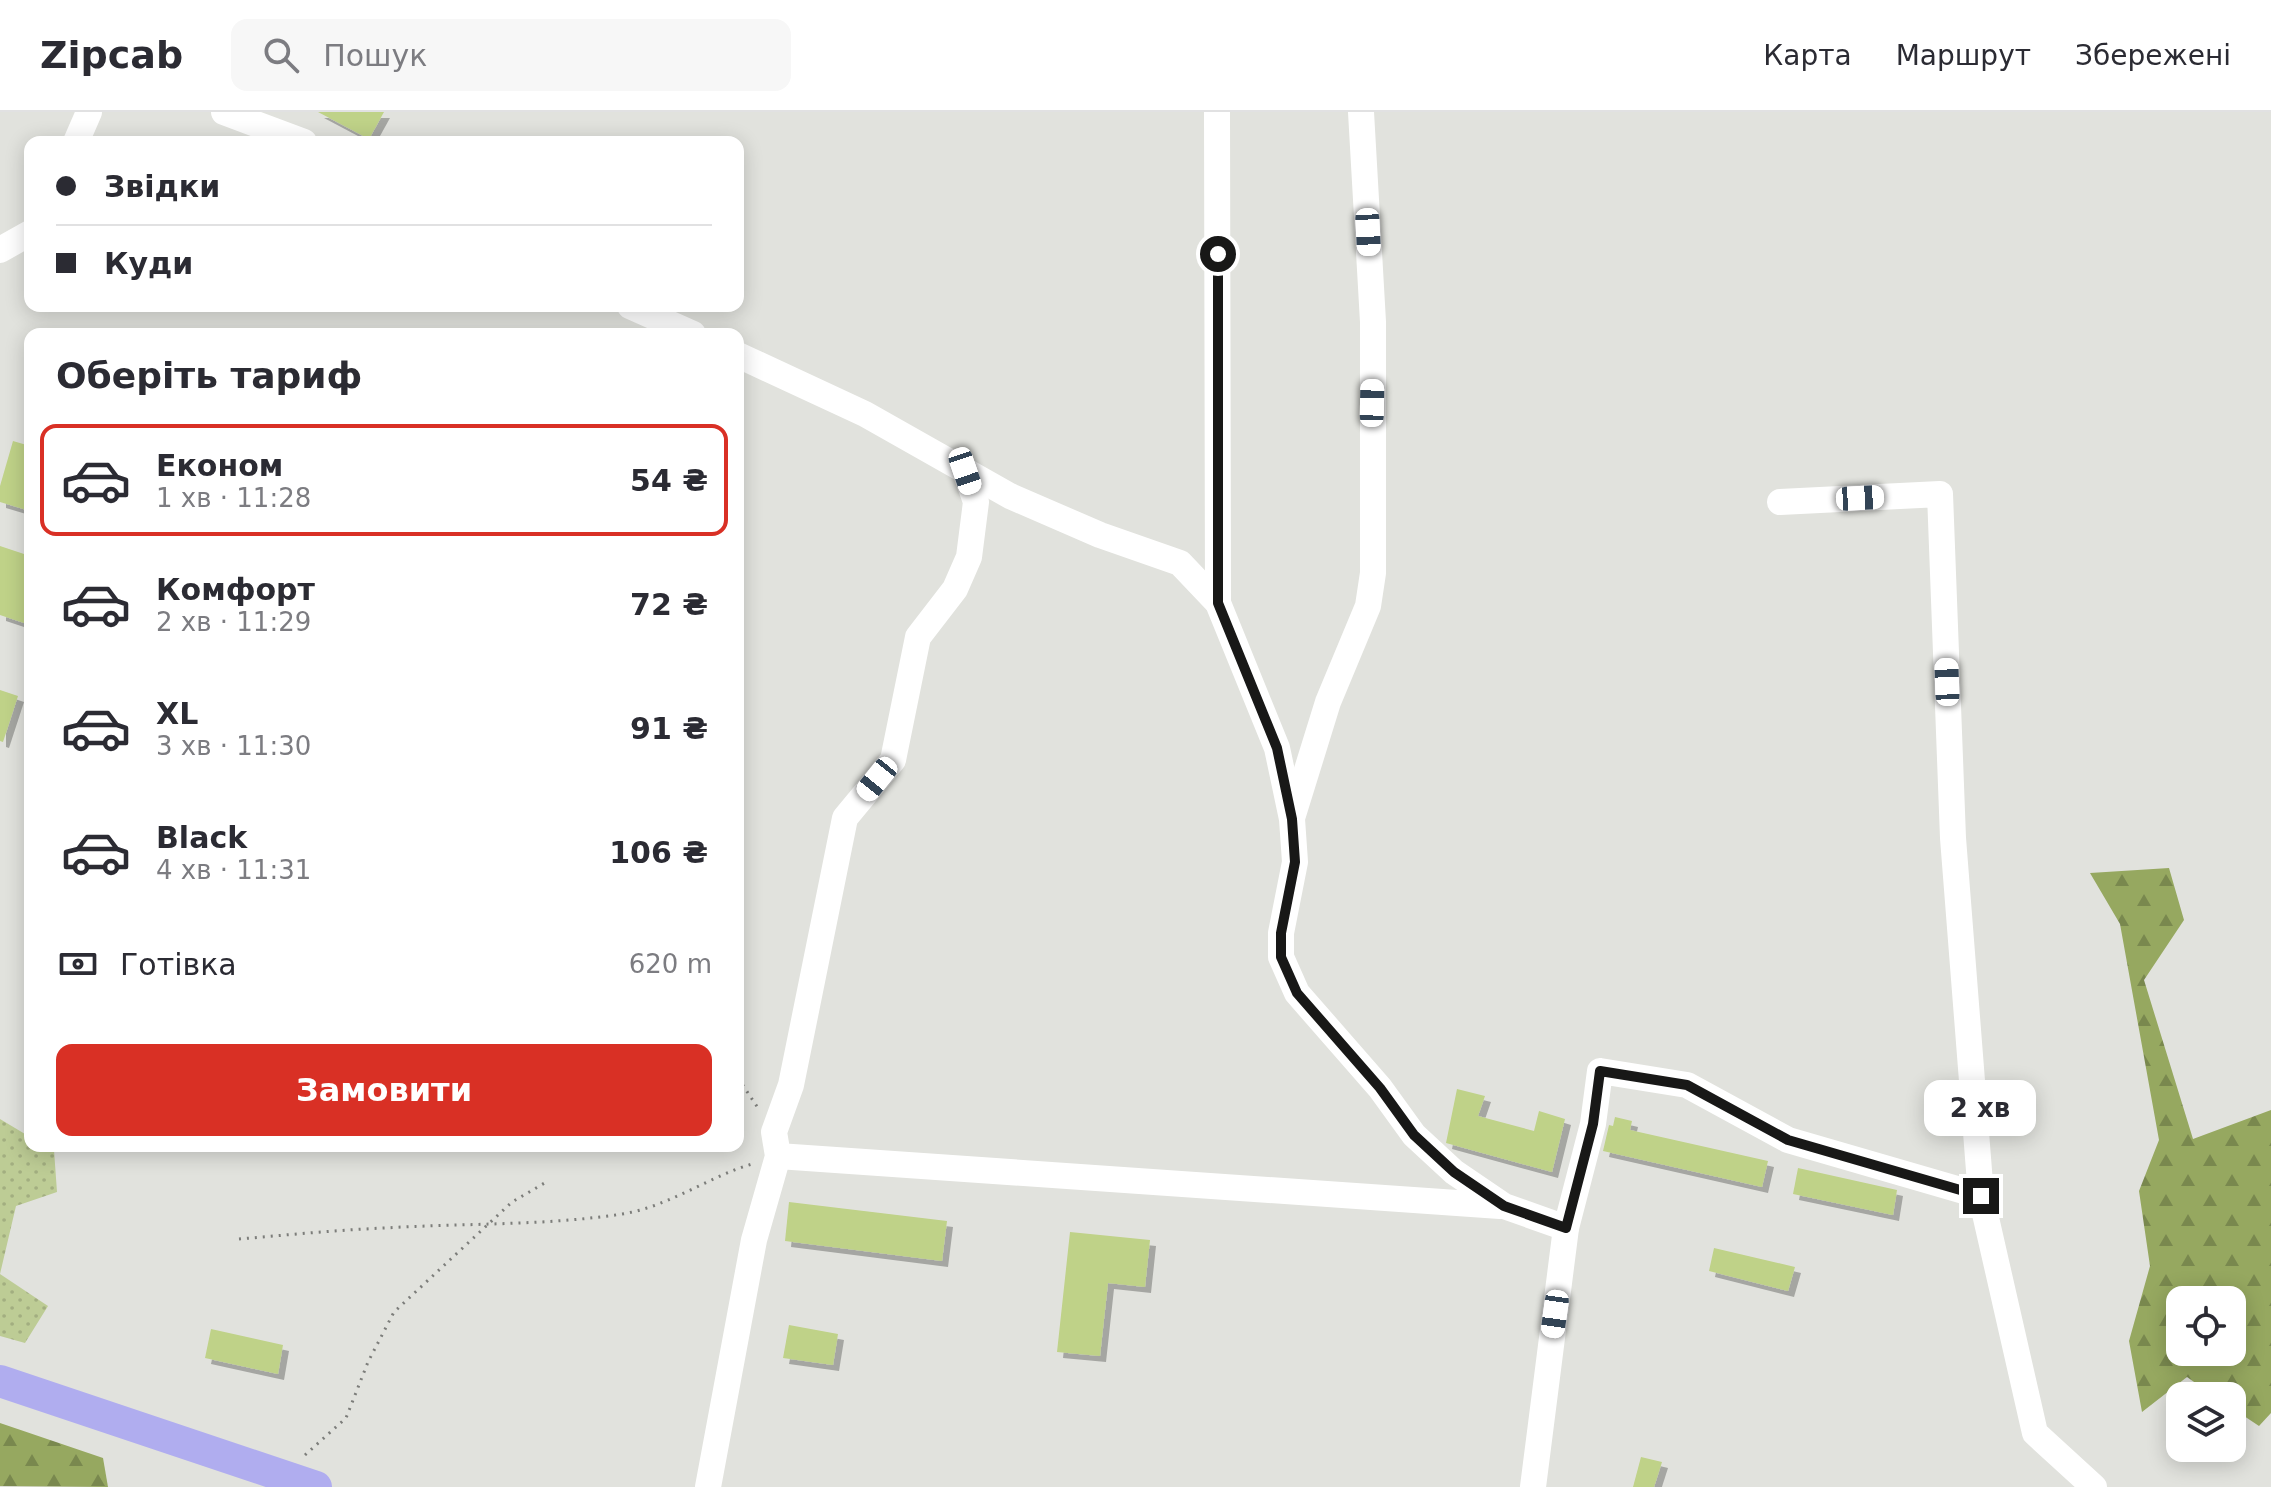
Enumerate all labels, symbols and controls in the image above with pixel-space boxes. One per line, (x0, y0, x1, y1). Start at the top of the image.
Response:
search box (231, 19, 791, 91)
text: Zipcab (40, 33, 183, 77)
icon: search (259, 33, 303, 77)
text: Пошук (323, 38, 427, 73)
text: Карта (1763, 39, 1852, 72)
text: Маршрут (1896, 39, 2031, 72)
text: Збережені (2075, 39, 2231, 72)
text: Звідки (104, 169, 220, 204)
car (1355, 207, 1381, 257)
route start (1200, 236, 1236, 272)
text: Куди (104, 246, 193, 281)
text: Оберіть тариф (56, 355, 362, 396)
car (1360, 379, 1384, 427)
icon: car (60, 444, 132, 516)
car (946, 444, 984, 498)
text: Економ (156, 448, 283, 483)
text: 54 ₴ (630, 463, 708, 498)
text: 1 хв · 11:28 (156, 483, 311, 513)
car (1835, 485, 1885, 511)
icon: car (60, 568, 132, 640)
text: Комфорт (156, 572, 315, 607)
text: 72 ₴ (630, 587, 708, 622)
text: 2 хв · 11:29 (156, 607, 311, 637)
car (1934, 658, 1960, 706)
icon: car (60, 692, 132, 764)
text: XL (156, 696, 198, 731)
text: 91 ₴ (630, 711, 708, 746)
text: 3 хв · 11:30 (156, 731, 311, 761)
car (853, 753, 901, 805)
icon: car (60, 816, 132, 888)
text: Black (156, 820, 247, 855)
text: 106 ₴ (609, 835, 708, 870)
text: 4 хв · 11:31 (156, 855, 311, 885)
icon: cash (56, 942, 100, 986)
text: Готівка (120, 947, 237, 982)
text: 620 m (629, 949, 712, 979)
button: Замовити (56, 1044, 712, 1136)
callout: 2 хв (1925, 1080, 2037, 1136)
text: 2 хв (1950, 1093, 2010, 1123)
route end (1963, 1178, 1999, 1214)
map controls (2166, 1286, 2246, 1462)
button: locate (2166, 1286, 2246, 1366)
car (1540, 1289, 1570, 1339)
button: layers (2166, 1382, 2246, 1462)

